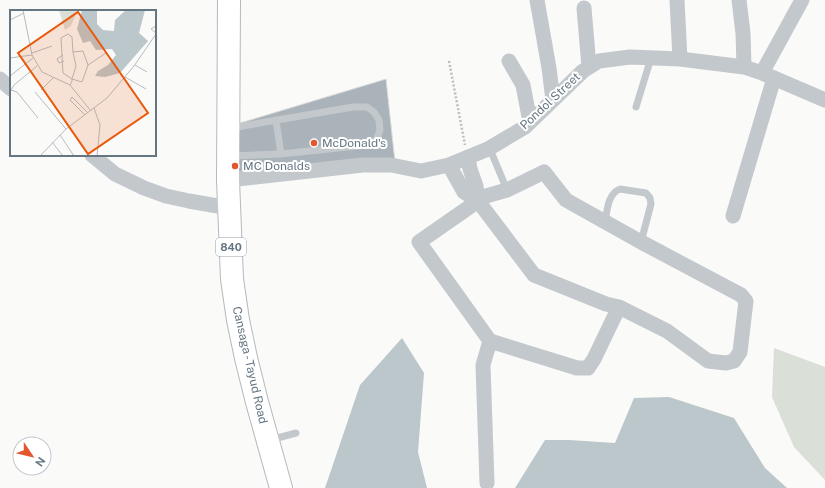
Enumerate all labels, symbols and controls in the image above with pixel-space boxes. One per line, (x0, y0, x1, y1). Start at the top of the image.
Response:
inset map (10, 10, 156, 156)
street label: Pondol Street (517, 69, 583, 132)
place label: McDonald's (322, 136, 386, 150)
marker: McDonald's (309, 138, 319, 148)
place label: MC Donalds (243, 159, 310, 173)
marker: MC Donalds (230, 161, 240, 171)
road number: 840 (216, 238, 246, 256)
street label: Cansaga - Tayud Road (230, 305, 270, 425)
north arrow (12, 436, 52, 476)
text: N (33, 455, 48, 469)

